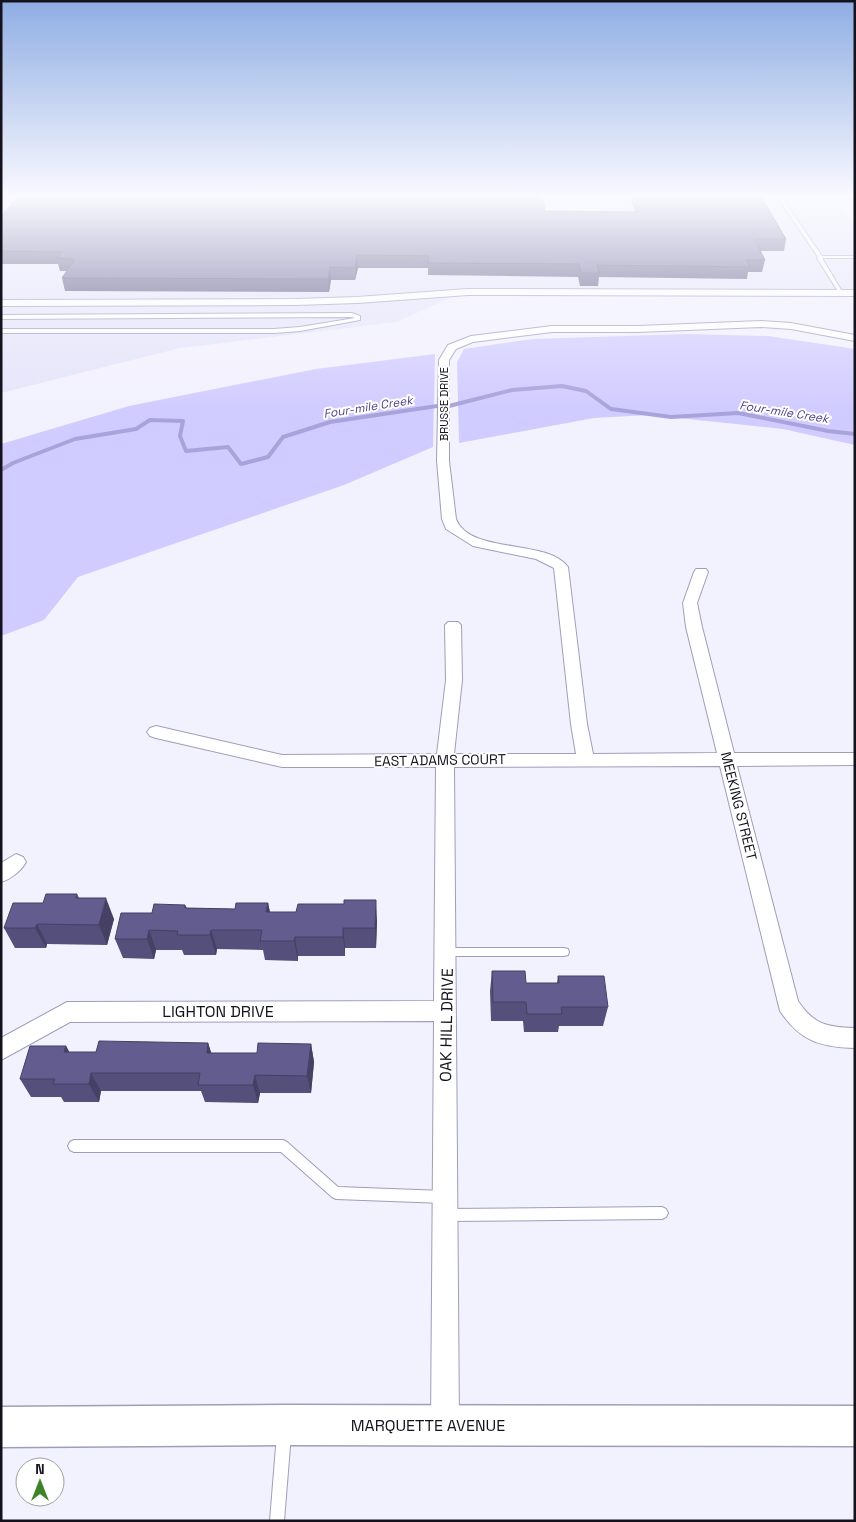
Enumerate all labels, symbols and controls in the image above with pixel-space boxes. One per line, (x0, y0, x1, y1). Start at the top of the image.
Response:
street label: BRUSSE DRIVE (437, 367, 451, 441)
water label: Four-mile Creek (322, 392, 415, 422)
water label: Four-mile Creek (738, 397, 831, 427)
street label: EAST ADAMS COURT (374, 750, 506, 770)
street label: MEEKING STREET (717, 750, 761, 862)
street label: OAK HILL DRIVE (435, 968, 458, 1082)
street label: LIGHTON DRIVE (162, 1001, 274, 1022)
street label: MARQUETTE AVENUE (351, 1415, 505, 1436)
north arrow (15, 1457, 65, 1507)
text: N (35, 1460, 45, 1478)

